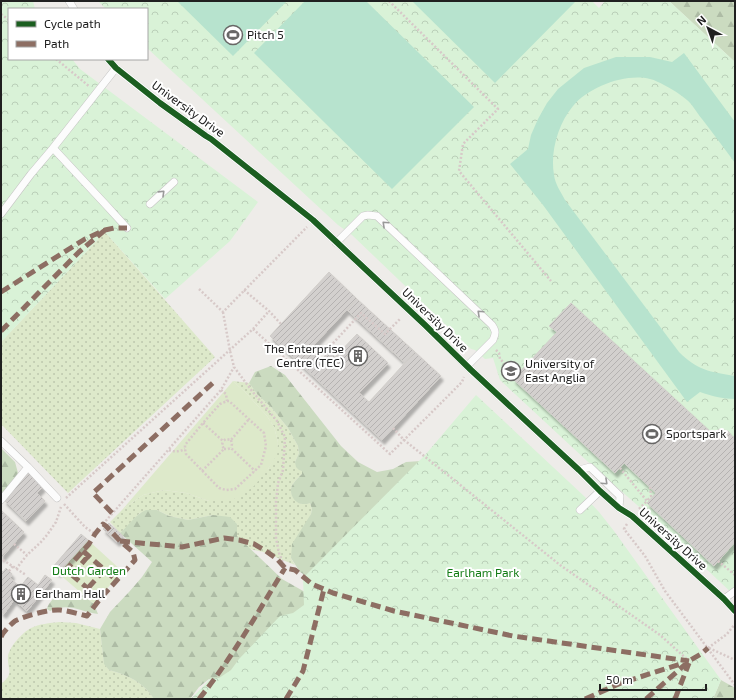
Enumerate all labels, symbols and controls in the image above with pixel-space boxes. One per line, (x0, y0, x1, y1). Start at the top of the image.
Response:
legend (8, 8, 148, 60)
north arrow (688, 8, 728, 48)
text: N (694, 13, 708, 28)
text: Cycle path (44, 16, 101, 30)
sports icon: Pitch 5 (222, 24, 244, 46)
place label: Pitch 5 (247, 27, 284, 41)
text: Path (44, 36, 69, 50)
street label: University Drive (150, 77, 228, 139)
one-way arrow (157, 190, 165, 198)
one-way arrow (382, 221, 390, 229)
street label: University Drive (400, 284, 472, 354)
one-way arrow (477, 310, 485, 318)
place label: The Enterprise Centre (TEC) (264, 341, 344, 369)
building icon: The Enterprise Centre (TEC) (347, 345, 369, 367)
place label: University of East Anglia (525, 356, 595, 384)
school or university icon: University of East Anglia (500, 360, 522, 382)
sports icon: Sportspark (641, 423, 663, 445)
place label: Sportspark (666, 426, 726, 440)
one-way arrow (601, 477, 608, 484)
street label: University Drive (637, 504, 710, 572)
park label: Dutch Garden (52, 563, 126, 577)
park label: Earlham Park (447, 565, 519, 579)
building icon: Earlham Hall (10, 583, 32, 605)
place label: Earlham Hall (35, 586, 106, 600)
scale bar (600, 666, 706, 692)
text: 50 m (606, 672, 633, 686)

